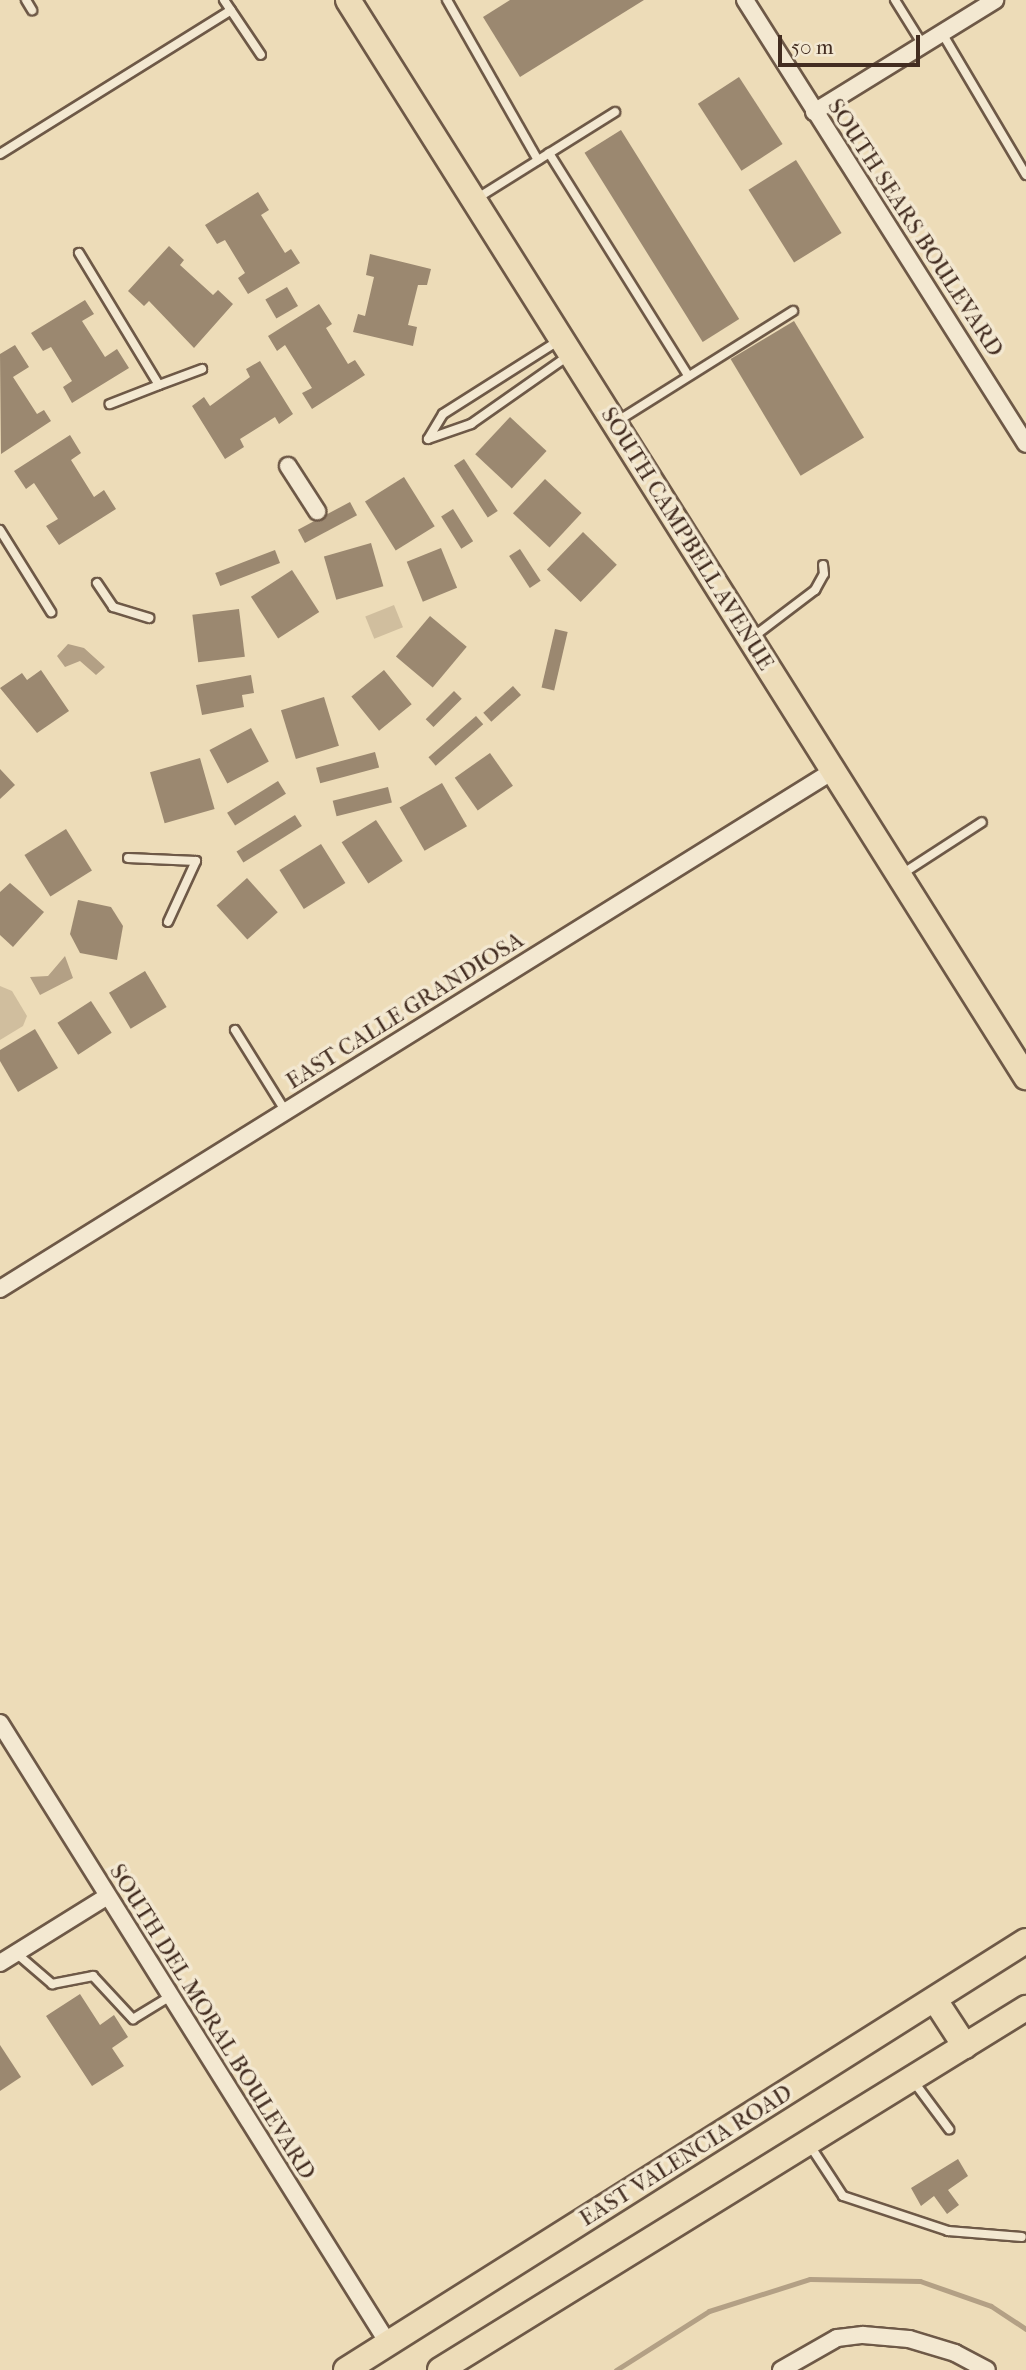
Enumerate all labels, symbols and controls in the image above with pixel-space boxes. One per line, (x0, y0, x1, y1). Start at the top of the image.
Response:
scale bar (781, 21, 923, 65)
text: 50 m (791, 35, 834, 59)
street label: SOUTH SEARS BOULEVARD (821, 94, 1009, 362)
street label: SOUTH CAMPBELL AVENUE (595, 402, 779, 676)
street label: EAST CALLE GRANDIOSA (281, 927, 529, 1095)
street label: SOUTH DEL MORAL BOULEVARD (103, 1859, 321, 2185)
street label: EAST VALENCIA ROAD (575, 2079, 797, 2233)

